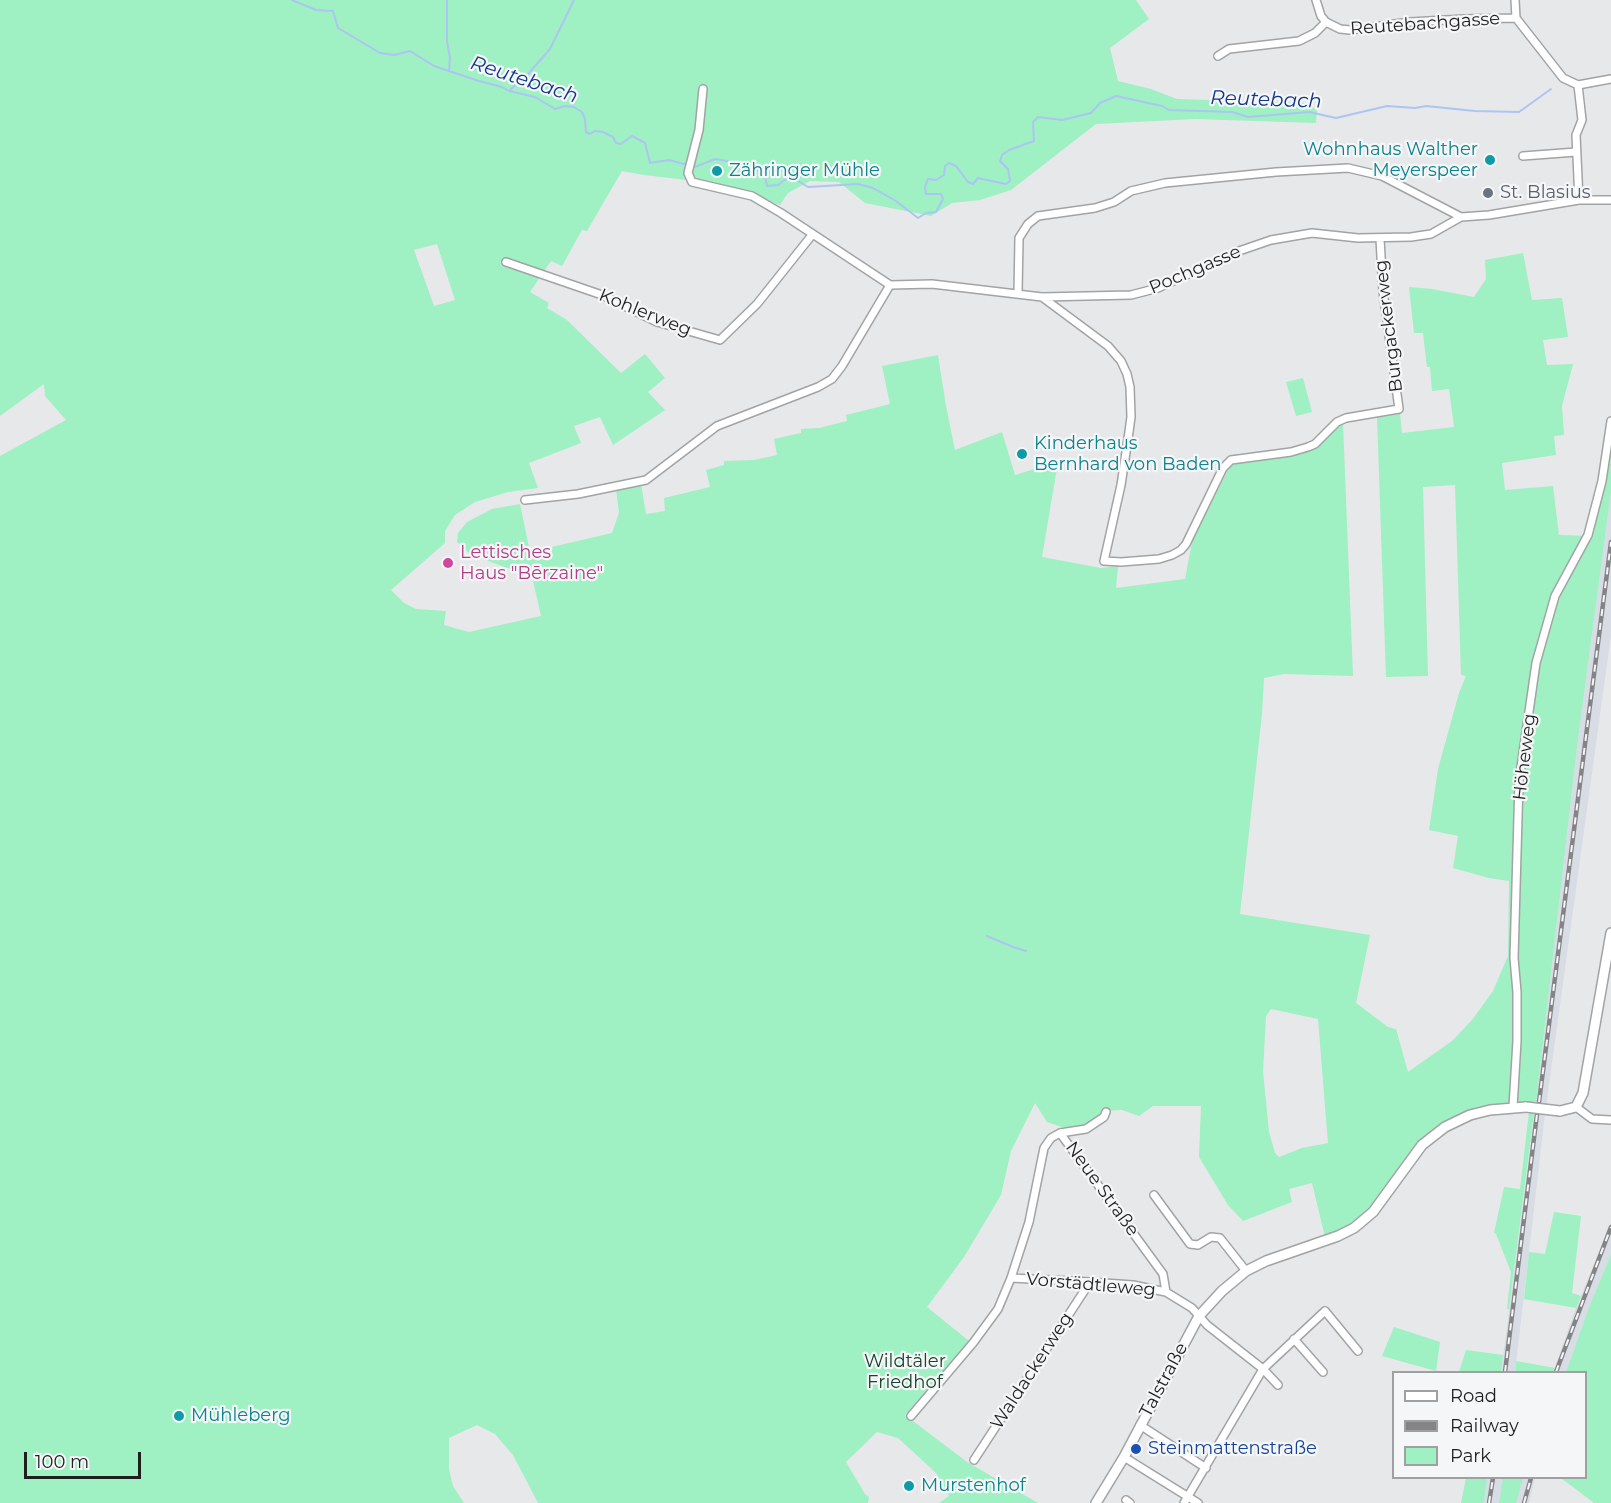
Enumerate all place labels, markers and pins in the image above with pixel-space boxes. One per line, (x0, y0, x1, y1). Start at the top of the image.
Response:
place label: Wohnhaus Walther Meyerspeer (1303, 139, 1478, 182)
marker: Wohnhaus Walther Meyerspeer (1483, 153, 1497, 167)
place label: Zähringer Mühle (729, 160, 880, 182)
marker: Zähringer Mühle (710, 164, 724, 178)
place label: St. Blasius (1500, 182, 1591, 204)
marker: St. Blasius (1481, 186, 1495, 200)
place label: Kinderhaus Bernhard von Baden (1034, 433, 1221, 476)
marker: Kinderhaus Bernhard von Baden (1015, 447, 1029, 461)
place label: Lettisches Haus "Bērzaine" (460, 542, 603, 584)
marker: Lettisches Haus "Bērzaine" (441, 556, 455, 570)
place label: Mühleberg (191, 1405, 291, 1427)
marker: Mühleberg (172, 1409, 186, 1423)
place label: Steinmattenstraße (1148, 1438, 1317, 1460)
marker: Steinmattenstraße (1129, 1442, 1143, 1456)
place label: Murstenhof (921, 1475, 1026, 1497)
marker: Murstenhof (902, 1479, 916, 1493)

